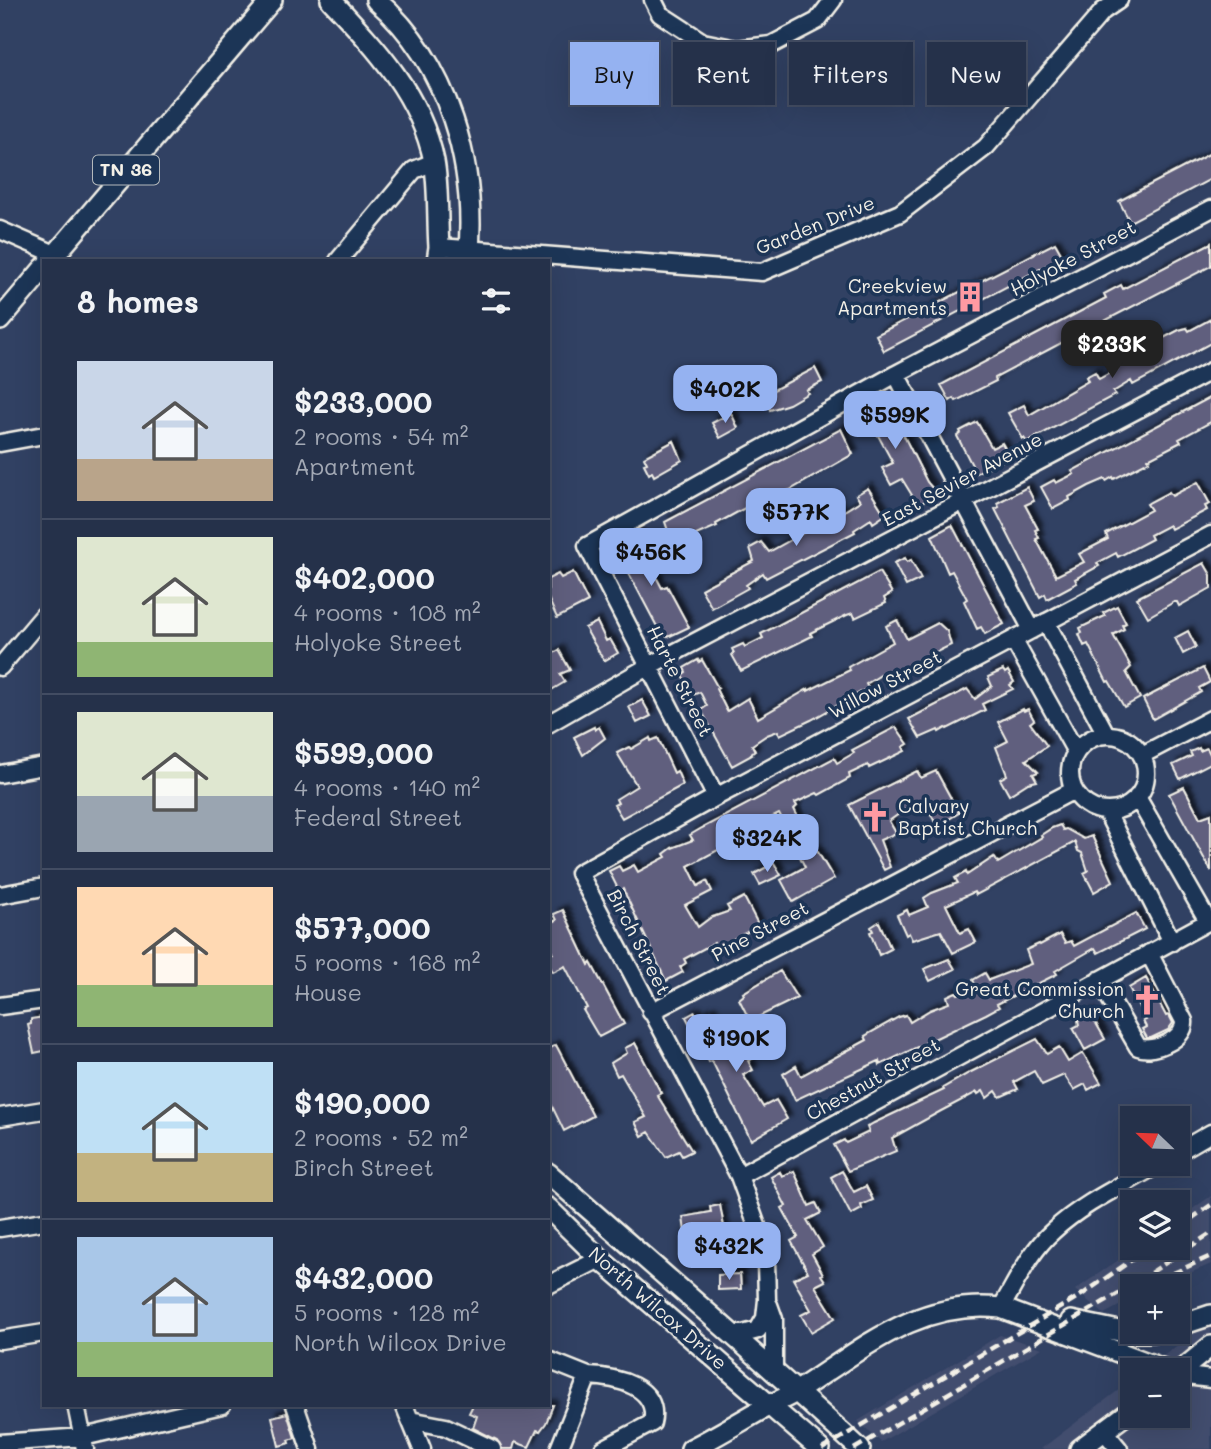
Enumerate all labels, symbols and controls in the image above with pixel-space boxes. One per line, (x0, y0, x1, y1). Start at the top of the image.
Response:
chip: Buy (570, 42, 659, 105)
chip: Rent (673, 42, 775, 105)
chip: Filters (789, 42, 913, 105)
chip: New (927, 42, 1026, 105)
road number: TN 36 (93, 155, 159, 184)
street label: Garden Drive (752, 189, 878, 260)
street label: Holyoke Street (1005, 214, 1140, 301)
place label: Creekview Apartments (837, 273, 947, 320)
building icon: Creekview Apartments (953, 280, 987, 314)
text: 8 homes (77, 281, 199, 321)
icon: filters (477, 282, 515, 320)
pin: $233K (1063, 320, 1161, 380)
text: $233K (1077, 328, 1147, 358)
pin: $402K (676, 366, 774, 425)
text: $402K (689, 373, 761, 403)
text: $233,000 (294, 381, 432, 421)
icon: home (133, 389, 217, 473)
pin: $599K (846, 392, 944, 451)
text: $599K (860, 399, 930, 429)
text: 2 rooms · 54 m² (294, 421, 469, 451)
street label: East Sevier Avenue (877, 426, 1046, 531)
text: Apartment (294, 451, 416, 481)
pin: $577K (747, 489, 845, 548)
text: $577K (762, 496, 830, 526)
pin: $456K (602, 528, 700, 588)
text: $456K (615, 536, 687, 566)
text: $402,000 (294, 557, 435, 597)
icon: home (133, 565, 217, 649)
text: 4 rooms · 108 m² (294, 597, 481, 627)
street label: Harte Street (642, 621, 719, 741)
text: Holyoke Street (294, 627, 462, 657)
street label: Willow Street (824, 643, 946, 724)
text: $599,000 (294, 732, 433, 772)
icon: home (133, 740, 217, 824)
text: 4 rooms · 140 m² (294, 772, 480, 802)
place label: Calvary Baptist Church (898, 793, 1037, 840)
church icon: Calvary Baptist Church (858, 800, 892, 834)
text: Federal Street (294, 802, 462, 832)
pin: $324K (718, 814, 816, 874)
text: $324K (732, 822, 802, 852)
street label: Birch Street (602, 885, 677, 999)
street label: Pine Street (707, 895, 813, 967)
text: $577,000 (294, 907, 431, 947)
icon: home (133, 915, 217, 999)
text: 5 rooms · 168 m² (294, 947, 480, 977)
place label: Great Commission Church (955, 976, 1124, 1023)
text: House (294, 977, 362, 1007)
church icon: Great Commission Church (1130, 983, 1164, 1017)
pin: $190K (687, 1014, 785, 1074)
text: $190K (702, 1022, 770, 1052)
street label: Chestnut Street (801, 1031, 944, 1126)
text: $190,000 (294, 1082, 430, 1122)
icon: home (133, 1090, 217, 1174)
north arrow (1120, 1106, 1190, 1176)
map controls (1120, 1106, 1190, 1428)
text: 2 rooms · 52 m² (294, 1122, 468, 1152)
text: Birch Street (294, 1152, 434, 1182)
button: layers (1120, 1190, 1190, 1260)
pin: $432K (680, 1222, 778, 1282)
text: $432K (694, 1230, 764, 1260)
street label: North Wilcox Drive (584, 1241, 733, 1375)
text: $432,000 (294, 1257, 433, 1297)
icon: home (133, 1265, 217, 1349)
button: + (1120, 1274, 1190, 1344)
text: 5 rooms · 128 m² (294, 1297, 479, 1327)
text: North Wilcox Drive (294, 1327, 507, 1357)
button: − (1120, 1358, 1190, 1428)

